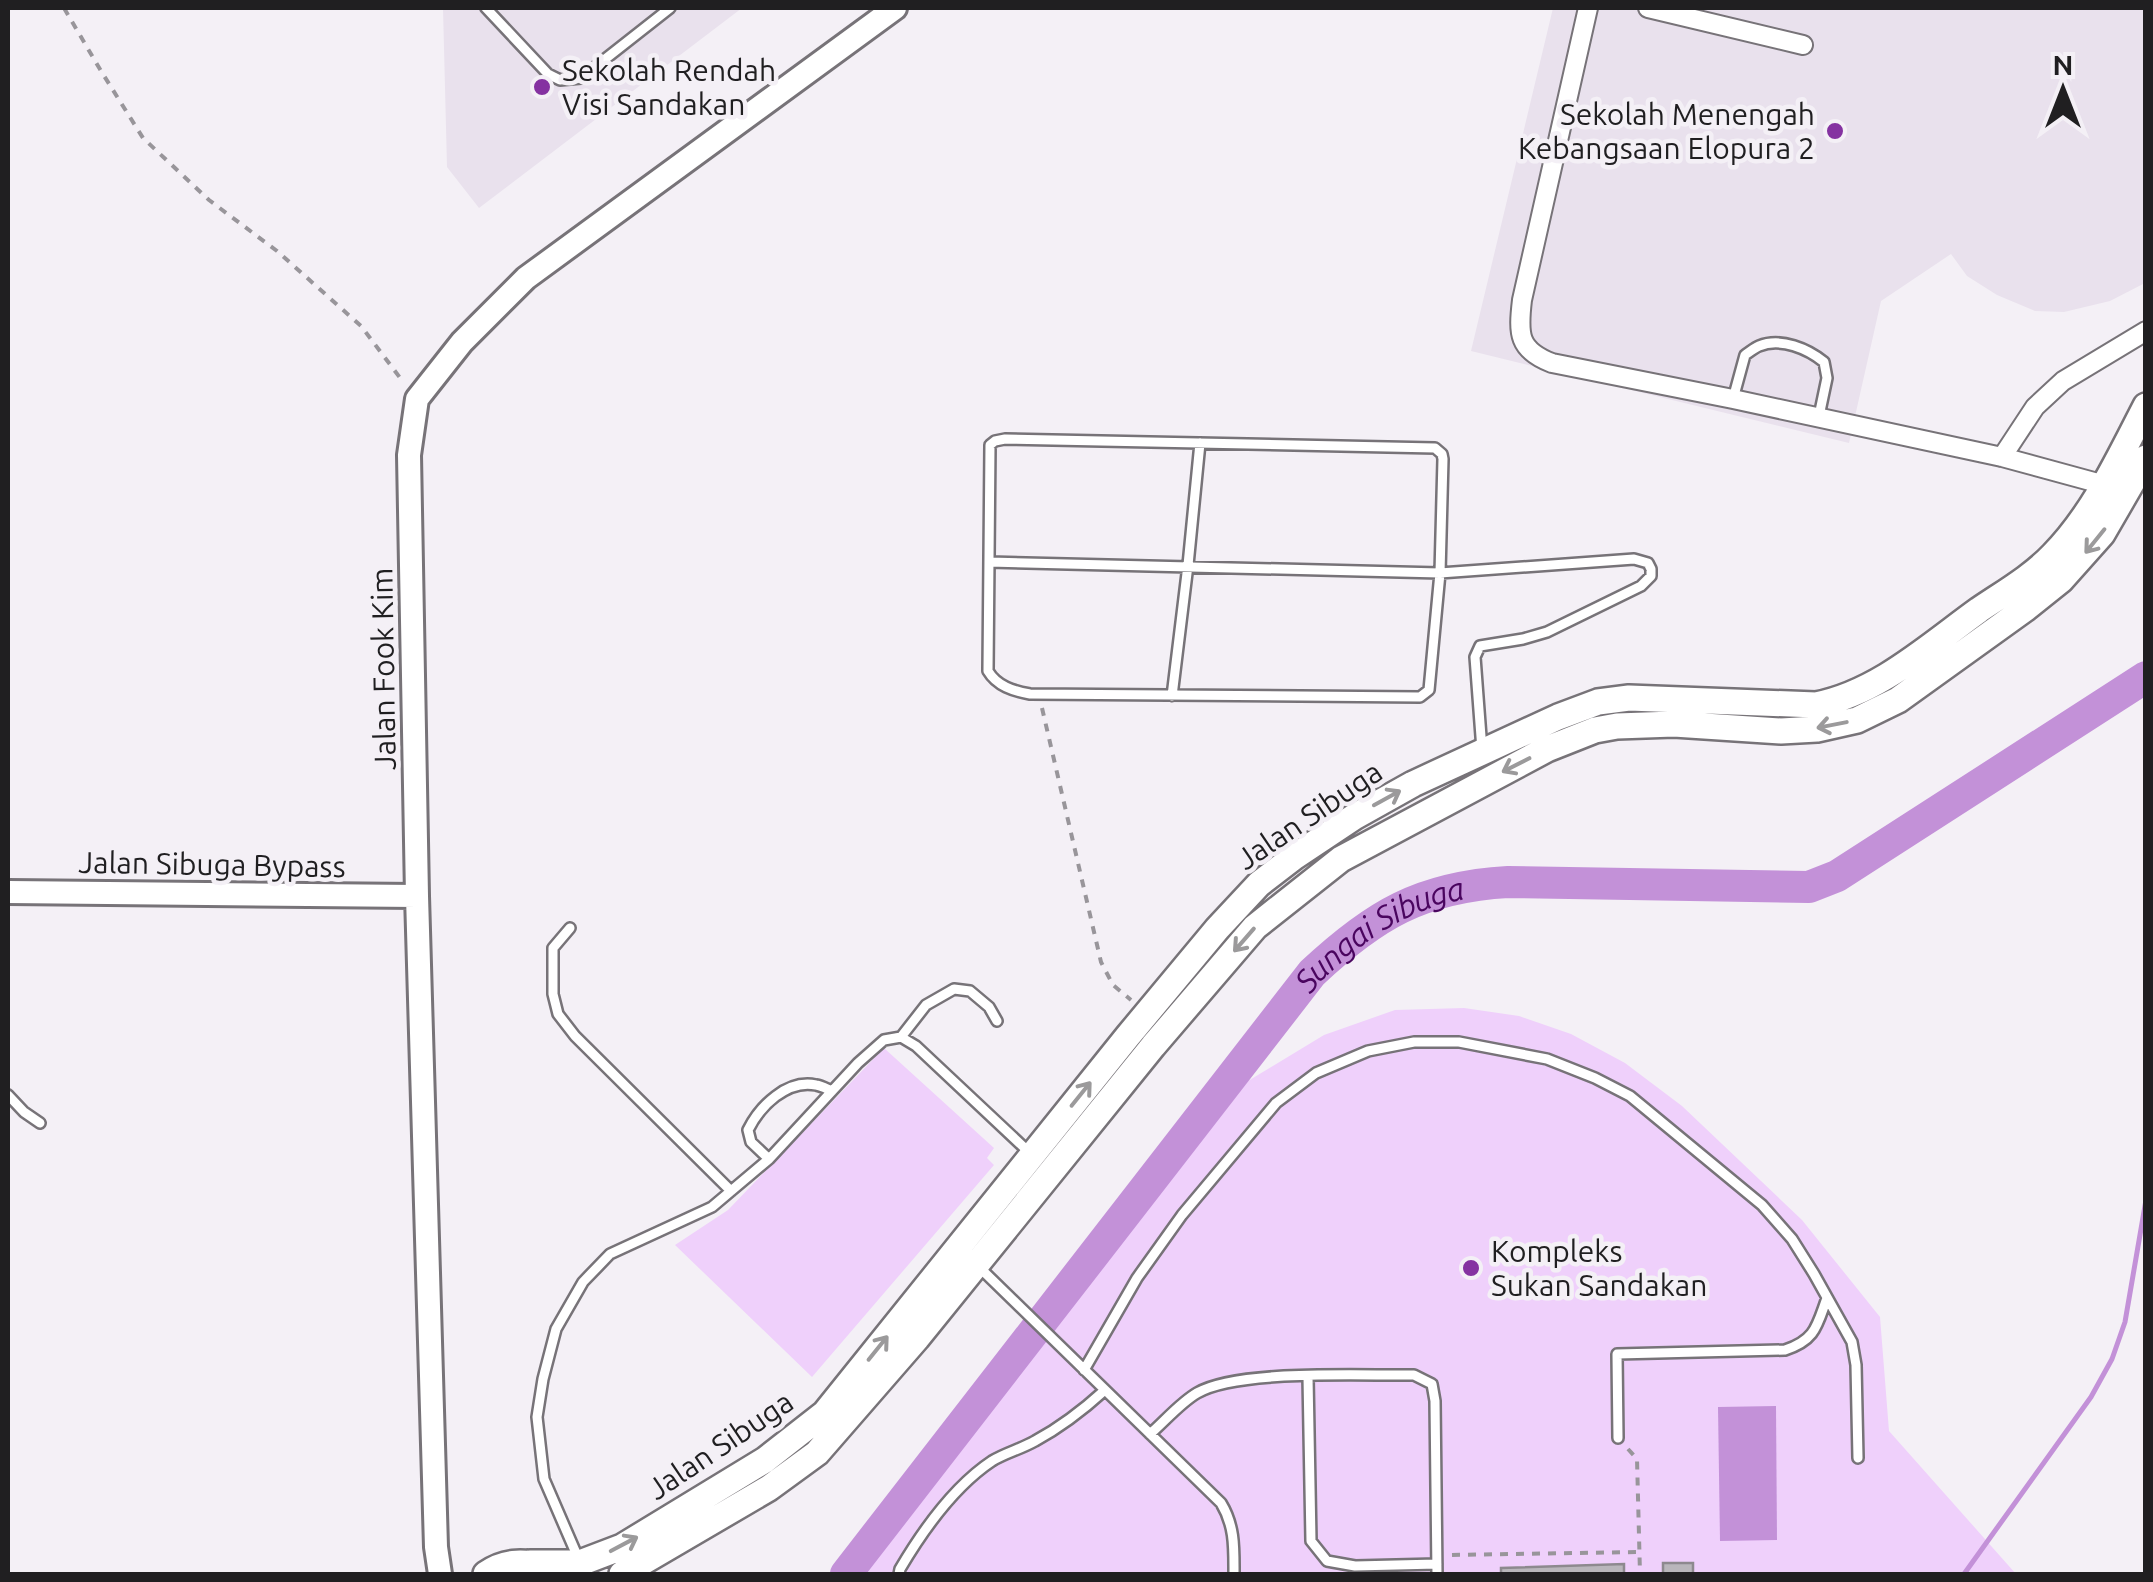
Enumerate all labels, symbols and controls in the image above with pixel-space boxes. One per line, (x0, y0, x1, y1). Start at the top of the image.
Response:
north arrow (2013, 40, 2113, 140)
text: N (2053, 49, 2073, 80)
place label: Sekolah Rendah Visi Sandakan (562, 53, 776, 121)
marker: Sekolah Rendah Visi Sandakan (531, 76, 553, 98)
place label: Sekolah Menengah Kebangsaan Elopura 2 (1518, 97, 1815, 165)
marker: Sekolah Menengah Kebangsaan Elopura 2 (1824, 120, 1846, 142)
one-way arrow (2084, 527, 2105, 554)
street label: Jalan Fook Kim (364, 567, 402, 771)
one-way arrow (1817, 717, 1849, 736)
street label: Jalan Sibuga (1230, 754, 1388, 876)
one-way arrow (1501, 756, 1531, 775)
one-way arrow (1372, 788, 1402, 808)
street label: Jalan Sibuga Bypass (78, 845, 346, 883)
water label: Sungai Sibuga (1286, 869, 1467, 999)
one-way arrow (1234, 926, 1256, 952)
one-way arrow (1070, 1081, 1091, 1108)
place label: Kompleks Sukan Sandakan (1491, 1234, 1707, 1302)
marker: Kompleks Sukan Sandakan (1460, 1257, 1482, 1279)
one-way arrow (867, 1335, 889, 1361)
street label: Jalan Sibuga (641, 1384, 799, 1506)
one-way arrow (608, 1534, 638, 1554)

